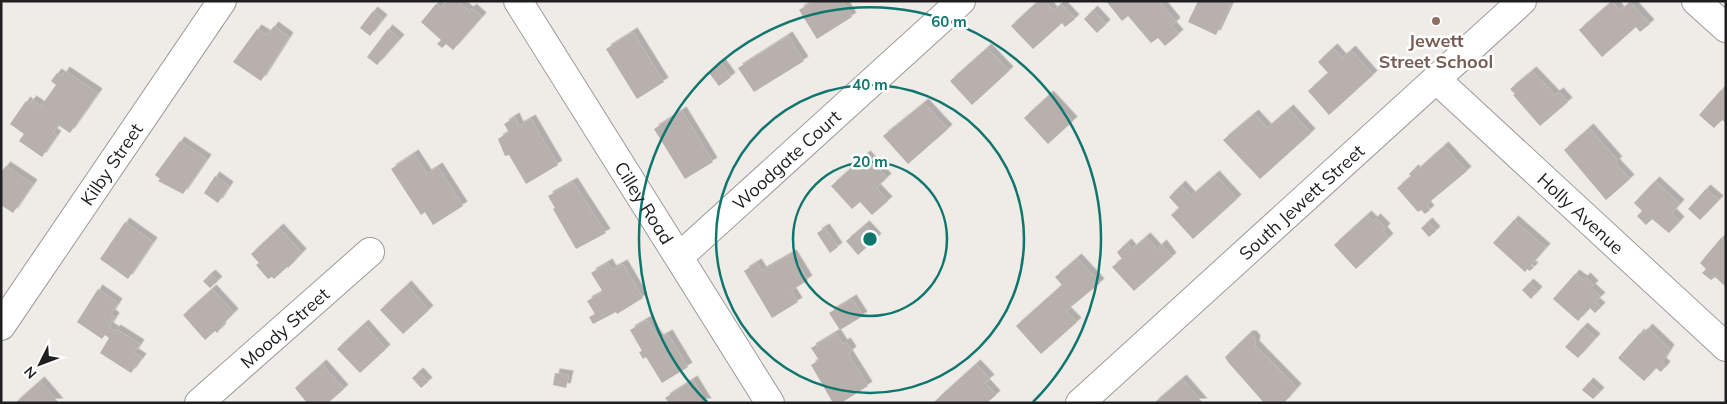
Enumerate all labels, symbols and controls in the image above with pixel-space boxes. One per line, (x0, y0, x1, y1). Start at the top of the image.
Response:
text: 60 m (931, 12, 967, 31)
marker: Jewett Street School (1430, 15, 1442, 27)
place label: Jewett Street School (1379, 29, 1493, 73)
text: 40 m (852, 75, 888, 94)
street label: Woodgate Court (727, 105, 845, 215)
street label: Kilby Street (75, 118, 147, 210)
street label: South Jewett Street (1234, 139, 1369, 265)
text: 20 m (852, 152, 888, 171)
street label: Cilley Road (610, 157, 679, 248)
street label: Holly Avenue (1533, 167, 1629, 259)
centre of rings (861, 230, 879, 248)
street label: Moody Street (235, 282, 334, 373)
north arrow (15, 339, 65, 389)
text: N (20, 363, 41, 383)

